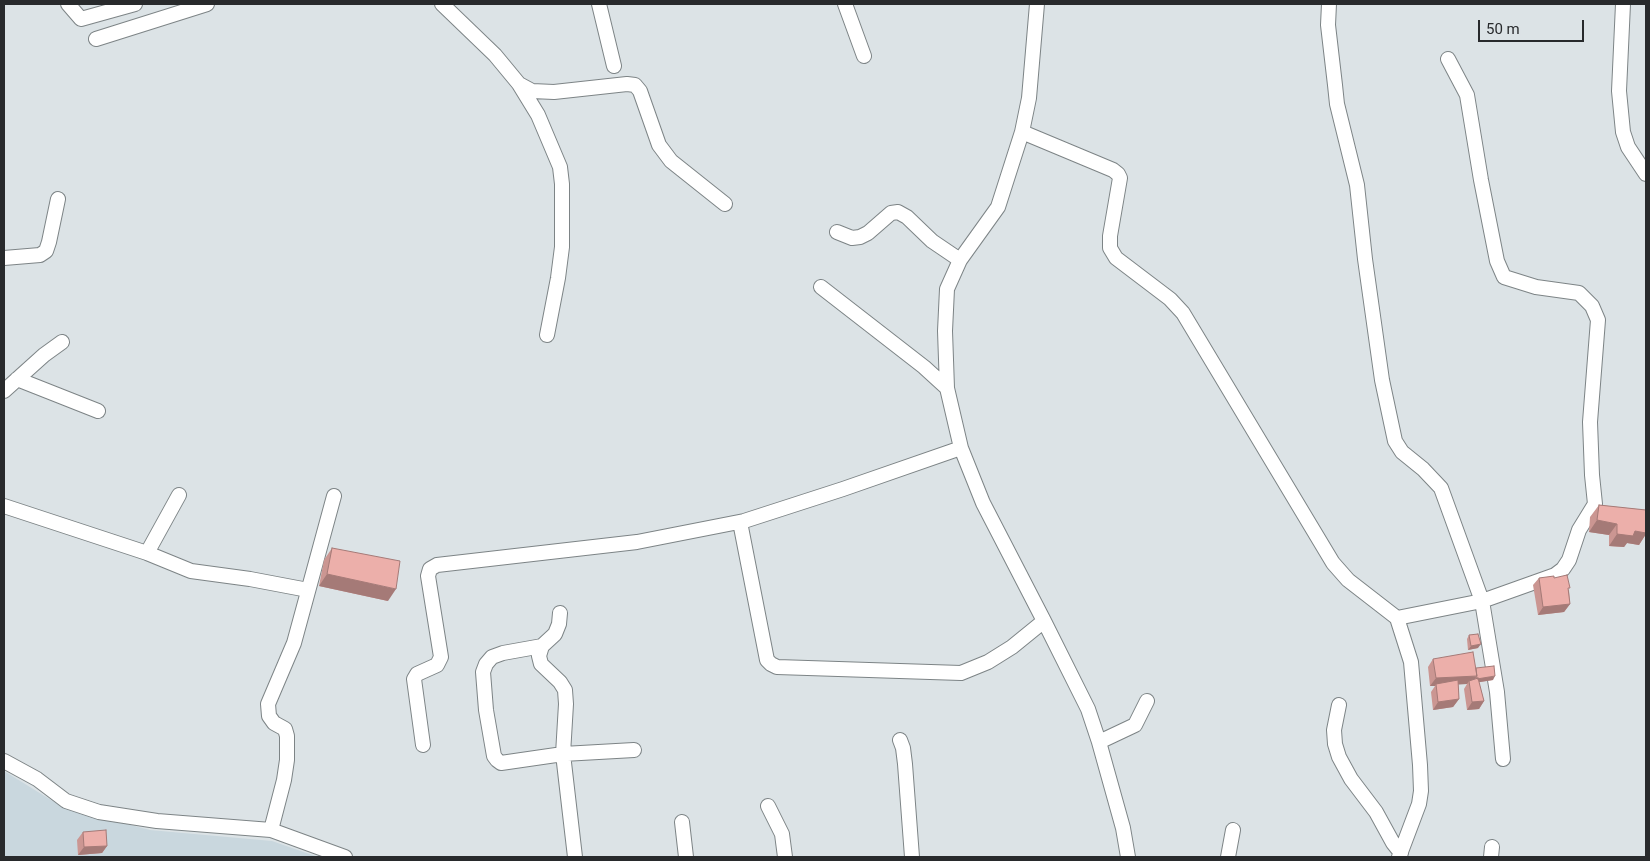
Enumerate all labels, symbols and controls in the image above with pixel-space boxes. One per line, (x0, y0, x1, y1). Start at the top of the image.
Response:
scale bar (1480, 10, 1586, 42)
text: 50 m (1486, 20, 1520, 38)

